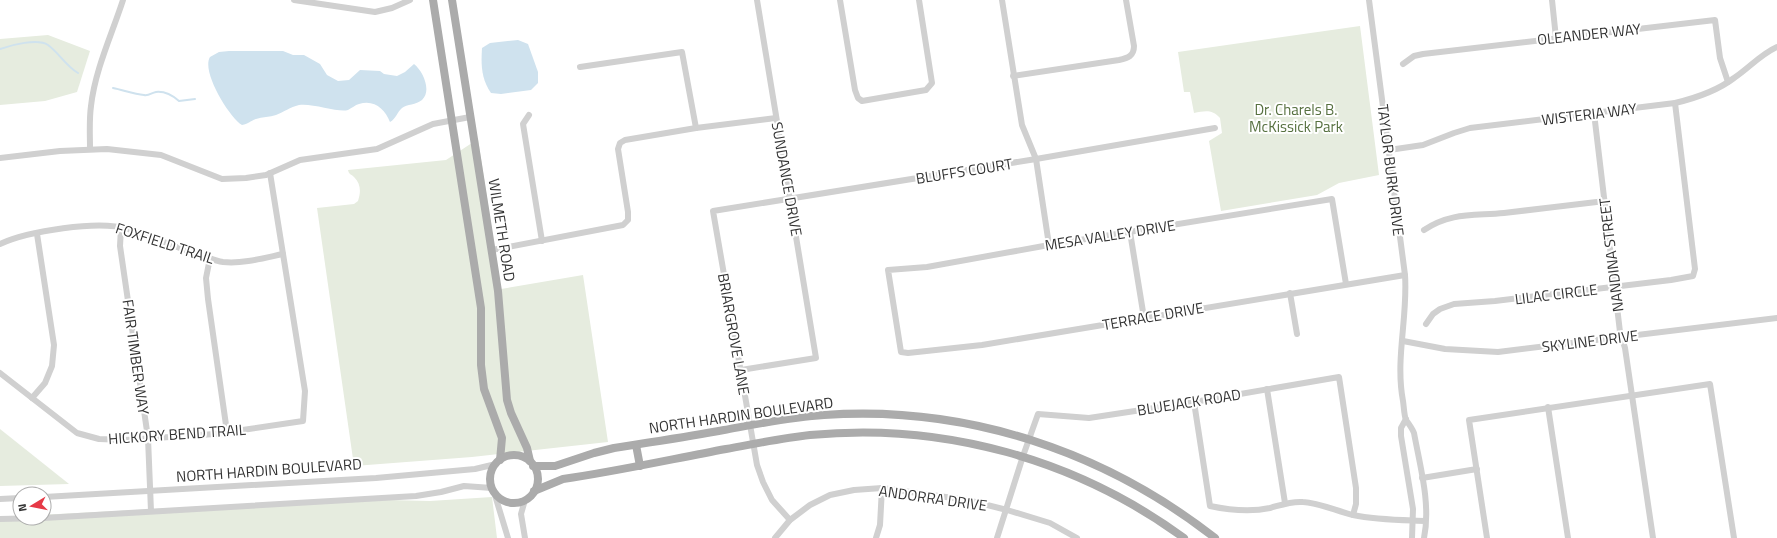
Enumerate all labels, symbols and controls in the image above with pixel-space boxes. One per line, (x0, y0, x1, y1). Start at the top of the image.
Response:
street label: OLEANDER WAY (1536, 17, 1642, 51)
street label: WISTERIA WAY (1540, 97, 1638, 131)
park label: Dr. Charels B. McKissick Park (1249, 98, 1343, 138)
street label: TAYLOR BURK DRIVE (1372, 103, 1410, 237)
street label: SUNDANCE DRIVE (766, 120, 808, 238)
street label: BLUFFS COURT (914, 152, 1014, 190)
street label: WILMETH ROAD (483, 177, 521, 283)
street label: NANDINA STREET (1593, 197, 1629, 313)
street label: MESA VALLEY DRIVE (1043, 213, 1177, 257)
street label: FOXFIELD TRAIL (113, 216, 217, 270)
street label: BRIARGROVE LANE (712, 271, 756, 397)
street label: LILAC CIRCLE (1513, 278, 1599, 310)
street label: TERRACE DRIVE (1100, 296, 1206, 336)
street label: FAIR TIMBER WAY (117, 298, 155, 416)
street label: SKYLINE DRIVE (1540, 324, 1640, 358)
street label: BLUEJACK ROAD (1135, 382, 1243, 422)
street label: NORTH HARDIN BOULEVARD (647, 391, 835, 439)
street label: HICKORY BEND TRAIL (107, 418, 247, 450)
street label: NORTH HARDIN BOULEVARD (175, 452, 363, 488)
street label: ANDORRA DRIVE (877, 479, 989, 517)
north arrow (12, 486, 52, 526)
text: N (14, 503, 31, 513)

